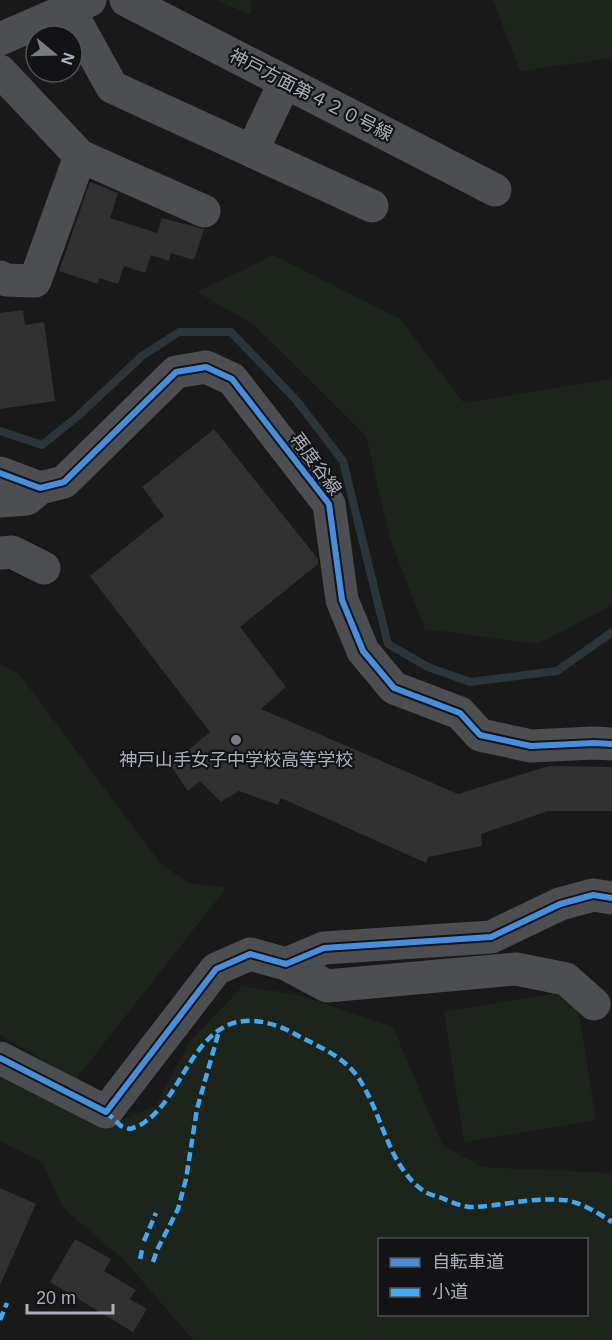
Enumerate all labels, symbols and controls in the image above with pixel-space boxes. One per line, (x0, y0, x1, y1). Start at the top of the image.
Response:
north arrow (24, 24, 84, 84)
street label: 神戸方面第４２０号線 (226, 45, 396, 145)
text: N (58, 50, 78, 67)
street label: 再度谷線 (287, 429, 345, 499)
marker: 神戸山手女子中学校高等学校 (229, 733, 243, 747)
place label: 神戸山手女子中学校高等学校 (119, 750, 353, 770)
legend (378, 1238, 588, 1316)
text: 自転車道 (432, 1252, 504, 1272)
scale bar (27, 1277, 112, 1315)
text: 小道 (432, 1282, 468, 1302)
text: 20 m (36, 1288, 76, 1308)

